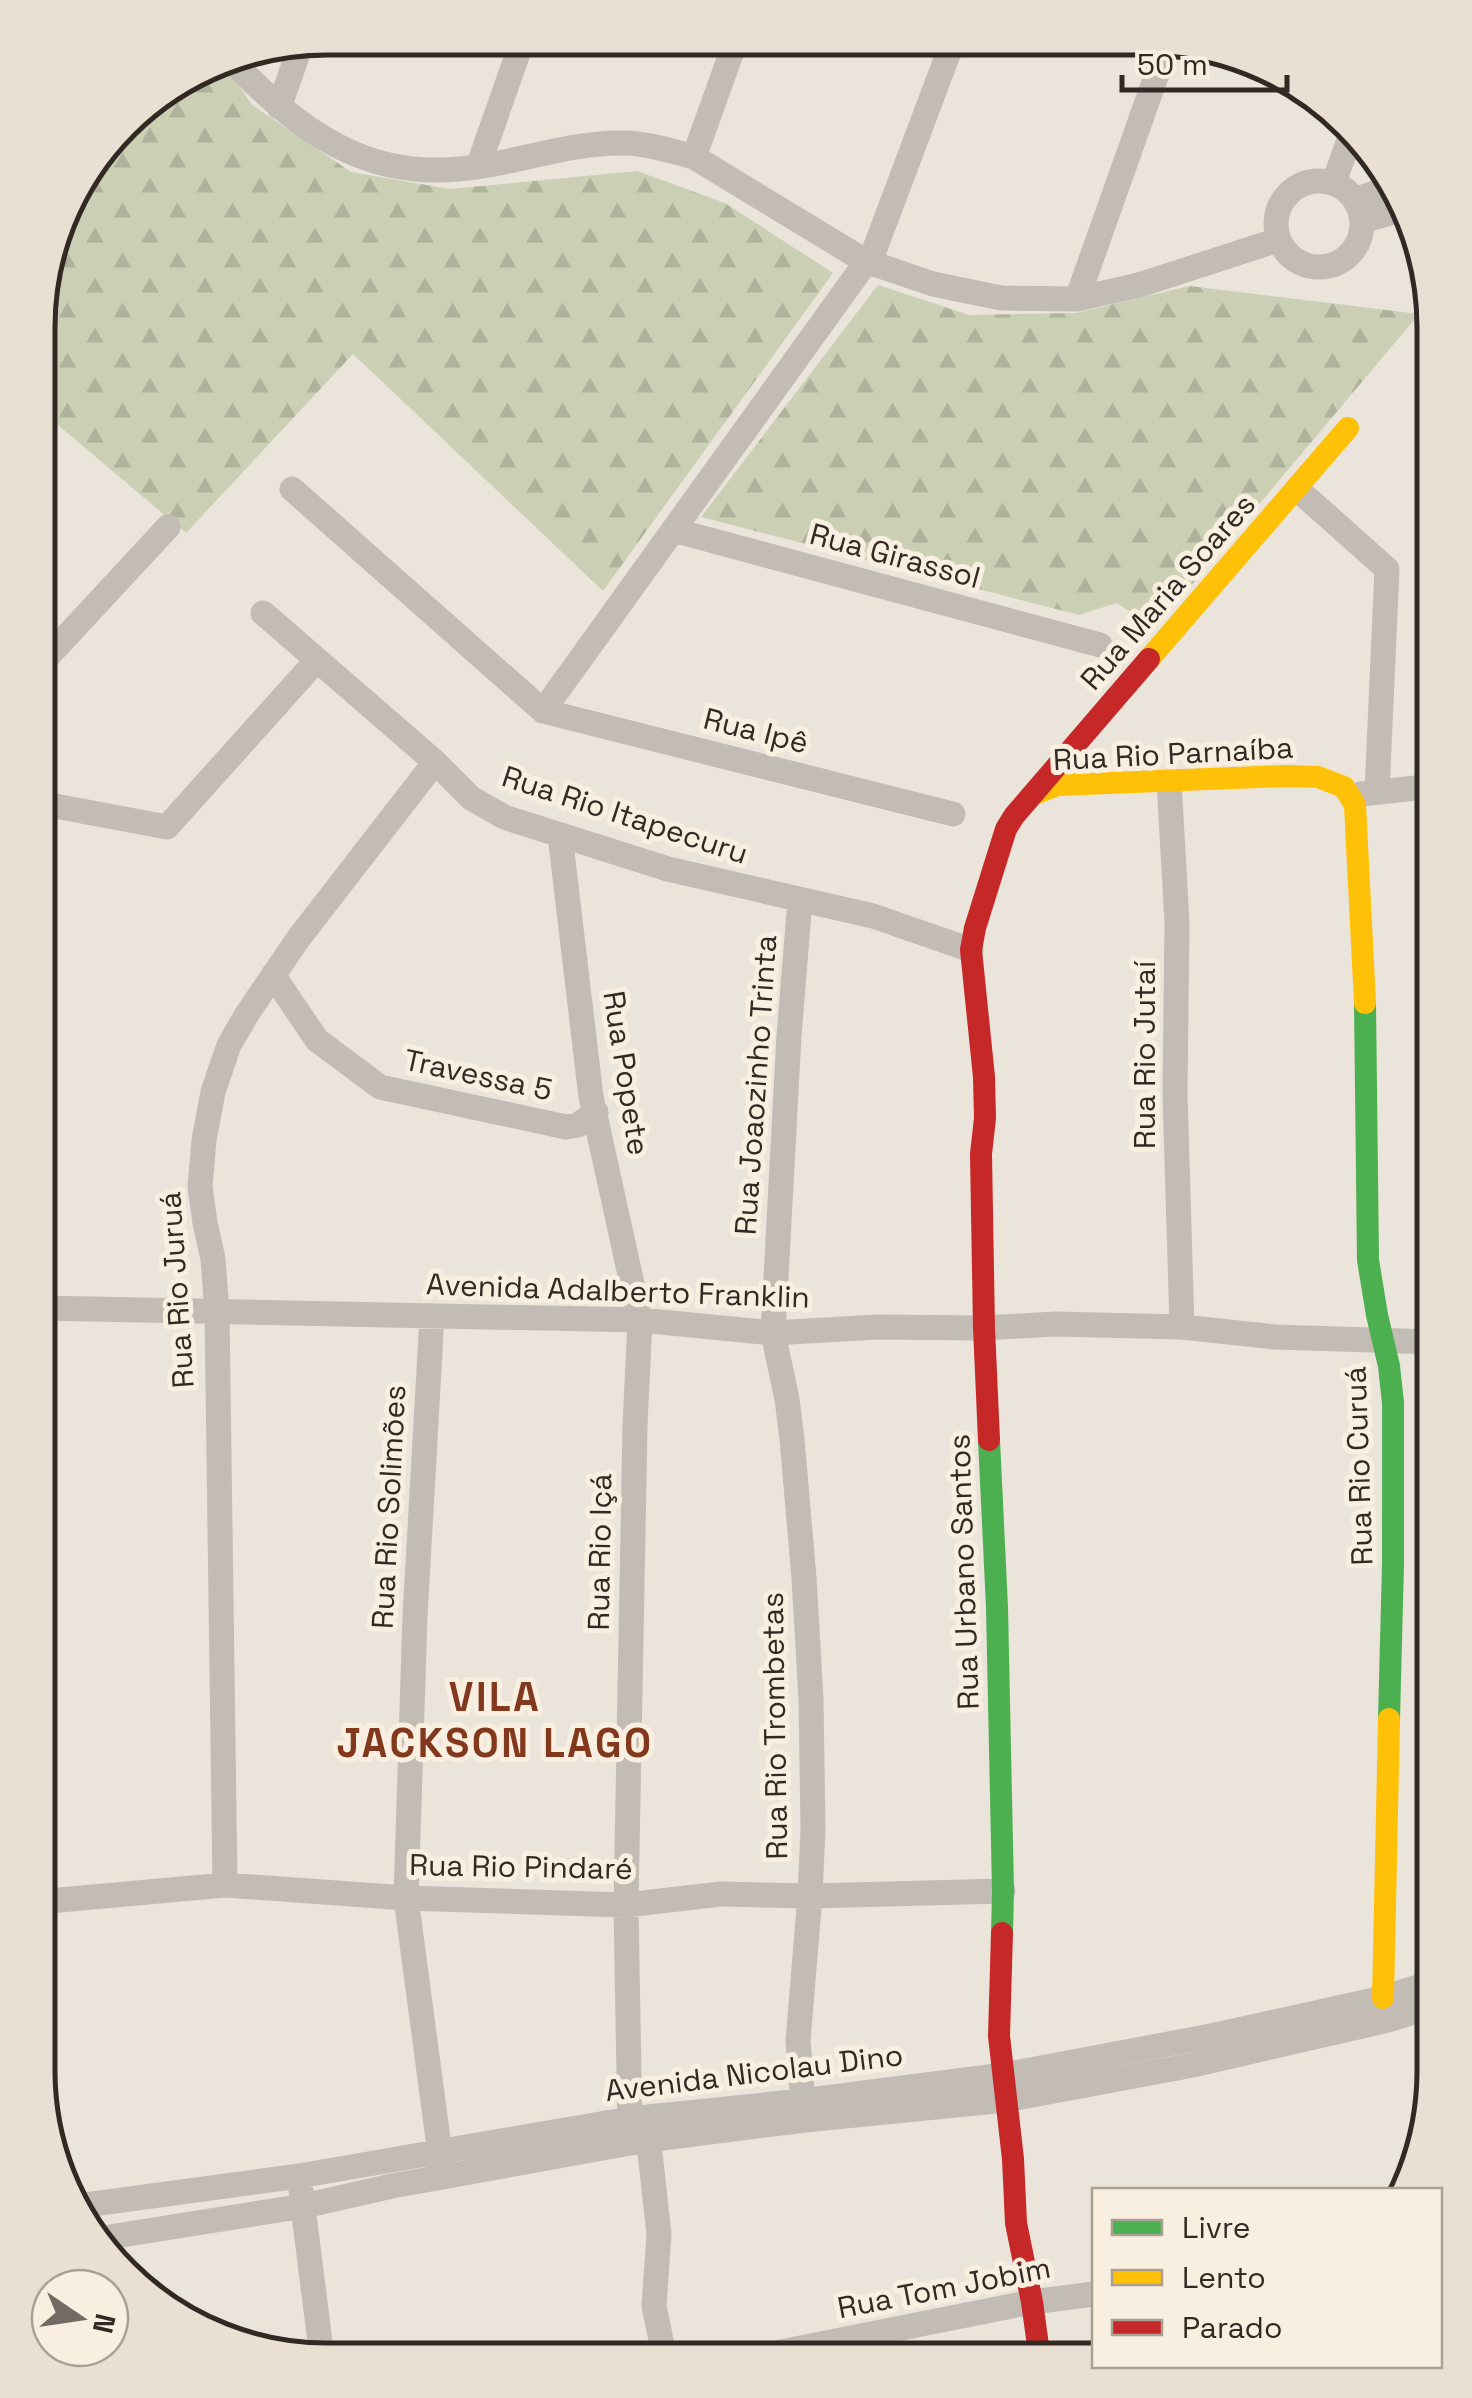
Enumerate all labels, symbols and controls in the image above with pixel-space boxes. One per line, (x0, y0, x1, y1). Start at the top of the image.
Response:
scale bar (1122, 30, 1287, 92)
text: 50 m (1137, 45, 1208, 84)
street label: Rua Maria Soares (1072, 485, 1264, 698)
street label: Rua Girassol (806, 514, 985, 597)
street label: Rua Ipê (700, 699, 813, 762)
street label: Rua Rio Parnaíba (1052, 728, 1294, 779)
street label: Rua Rio Itapecuru (497, 756, 753, 873)
street label: Rua Joaozinho Trinta (726, 934, 785, 1236)
street label: Rua Rio Jutaí (1125, 960, 1164, 1149)
street label: Rua Popete (594, 988, 659, 1158)
street label: Travessa 5 (401, 1040, 556, 1109)
street label: Rua Rio Juruá (150, 1190, 203, 1390)
street label: Avenida Adalberto Franklin (426, 1264, 811, 1317)
street label: Rua Rio Curuá (1336, 1366, 1381, 1566)
street label: Rua Rio Solimões (363, 1384, 414, 1630)
street label: Rua Urbano Santos (939, 1433, 988, 1711)
street label: Rua Rio Içá (579, 1473, 620, 1631)
street label: Rua Rio Trombetas (753, 1592, 796, 1860)
district label: VILA JACKSON LAGO (336, 1672, 654, 1769)
street label: Rua Rio Pindaré (409, 1845, 633, 1888)
street label: Avenida Nicolau Dino (603, 2035, 905, 2110)
legend (1092, 2188, 1442, 2368)
text: Livre (1182, 2208, 1250, 2247)
street label: Rua Tom Jobim (834, 2248, 1054, 2327)
text: Lento (1182, 2258, 1266, 2297)
north arrow (30, 2268, 130, 2368)
text: Parado (1182, 2308, 1282, 2347)
text: N (85, 2310, 124, 2337)

